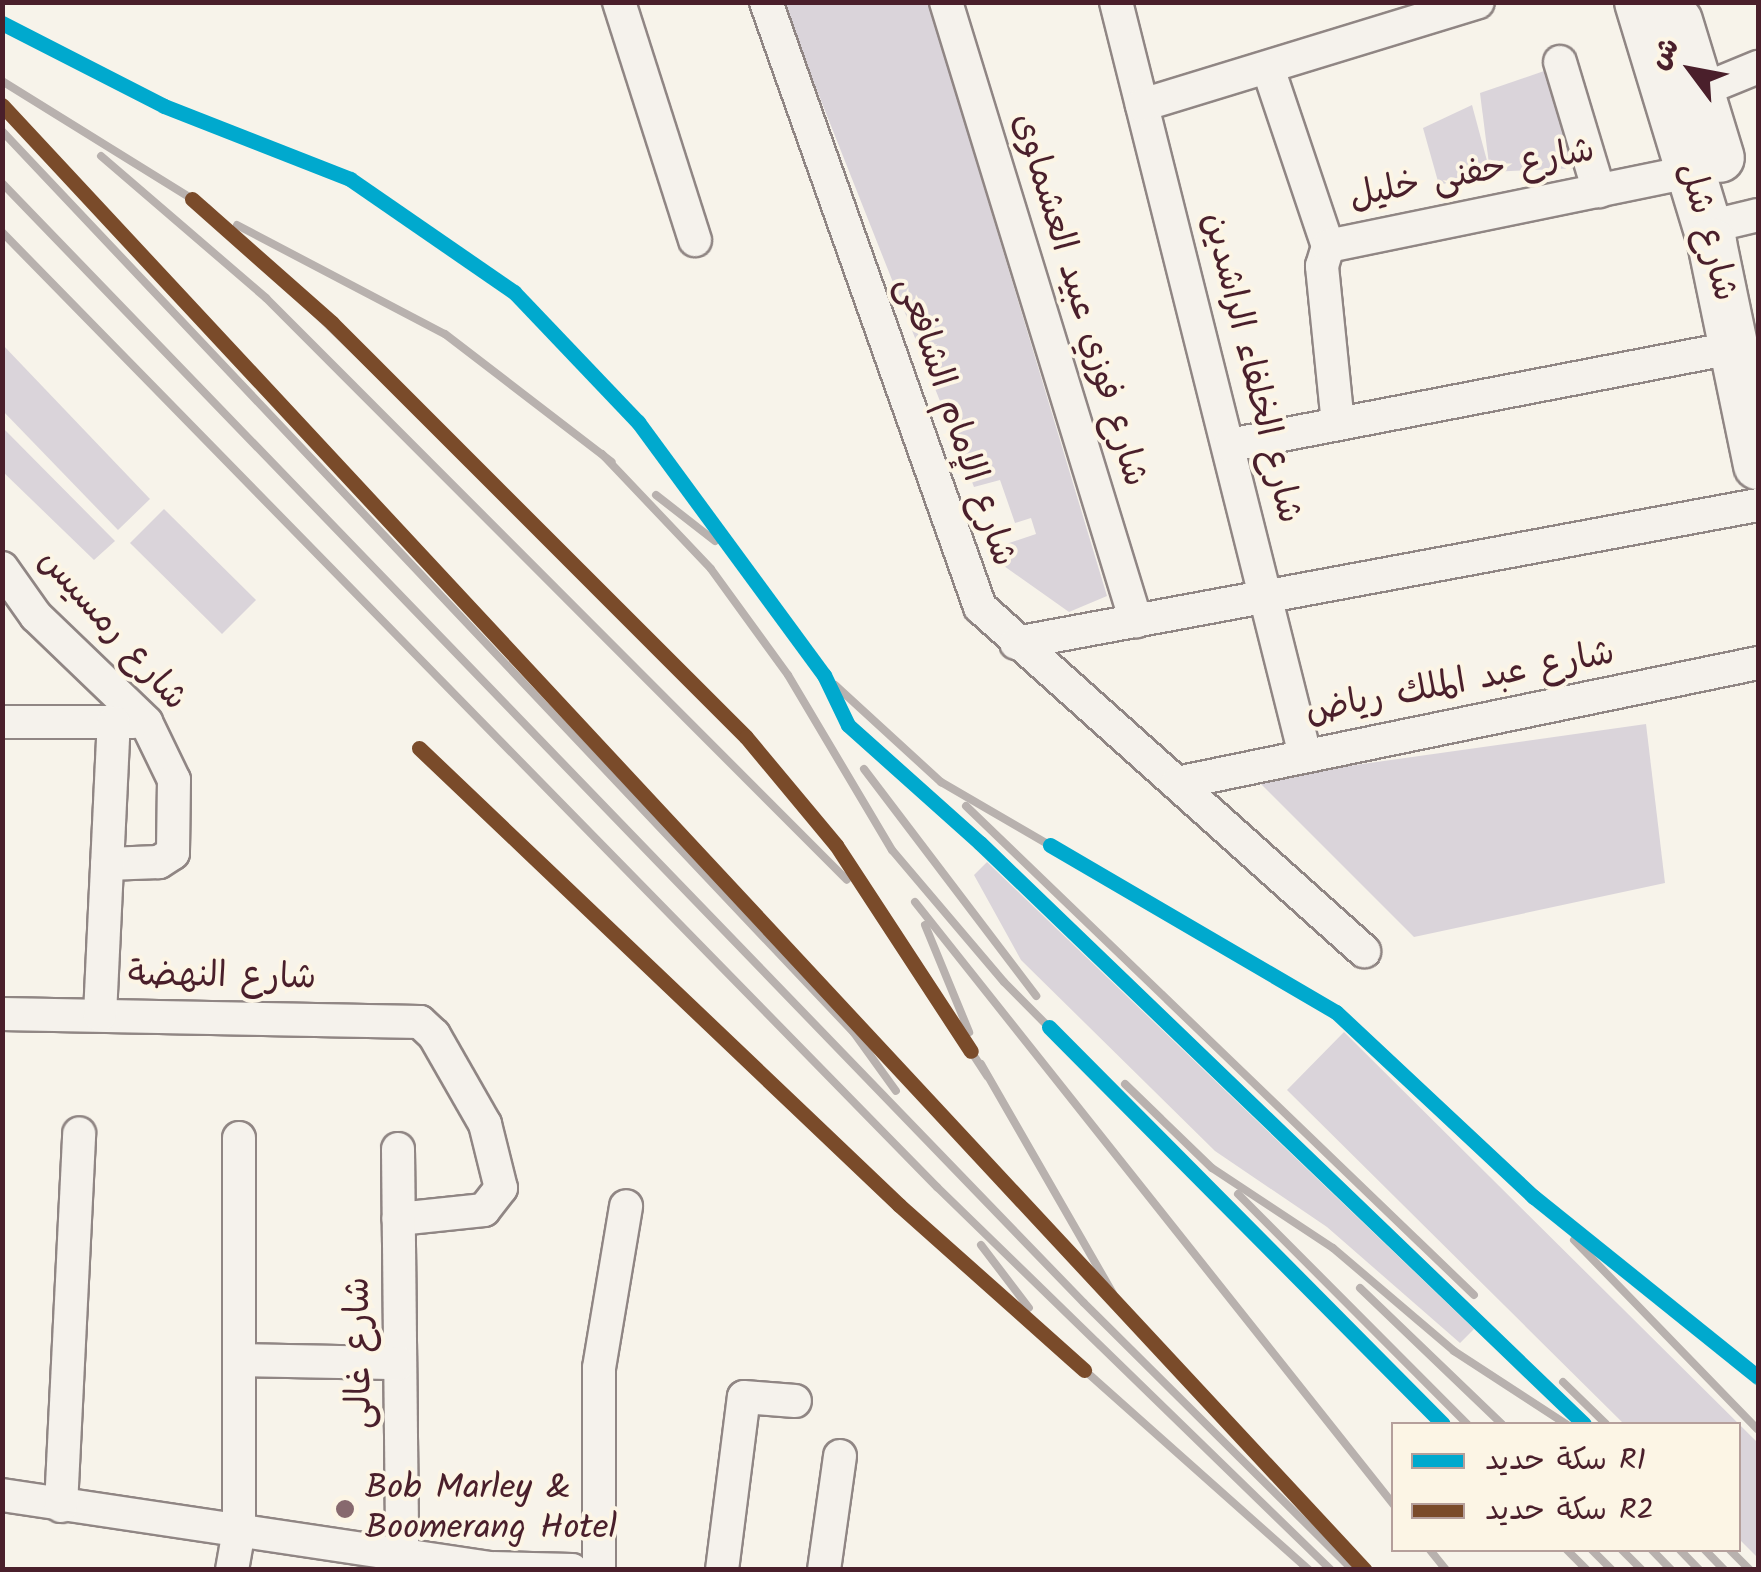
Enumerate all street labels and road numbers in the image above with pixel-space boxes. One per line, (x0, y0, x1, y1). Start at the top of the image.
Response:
street label: شارع فوزي عبيد العشماوى (1002, 108, 1156, 492)
street label: شارع حفنى خليل (1346, 130, 1598, 218)
street label: شارع شل (1668, 158, 1746, 306)
street label: شارع الخلفاء الراشدين (1192, 208, 1310, 528)
street label: شارع الإمام الشافعى (886, 272, 1024, 572)
street label: شارع رمسيس (28, 541, 196, 719)
street label: شارع عبد الملك رياض (1302, 632, 1618, 734)
street label: شارع النهضة (127, 954, 317, 1000)
street label: شارع غالى (338, 1277, 382, 1429)

